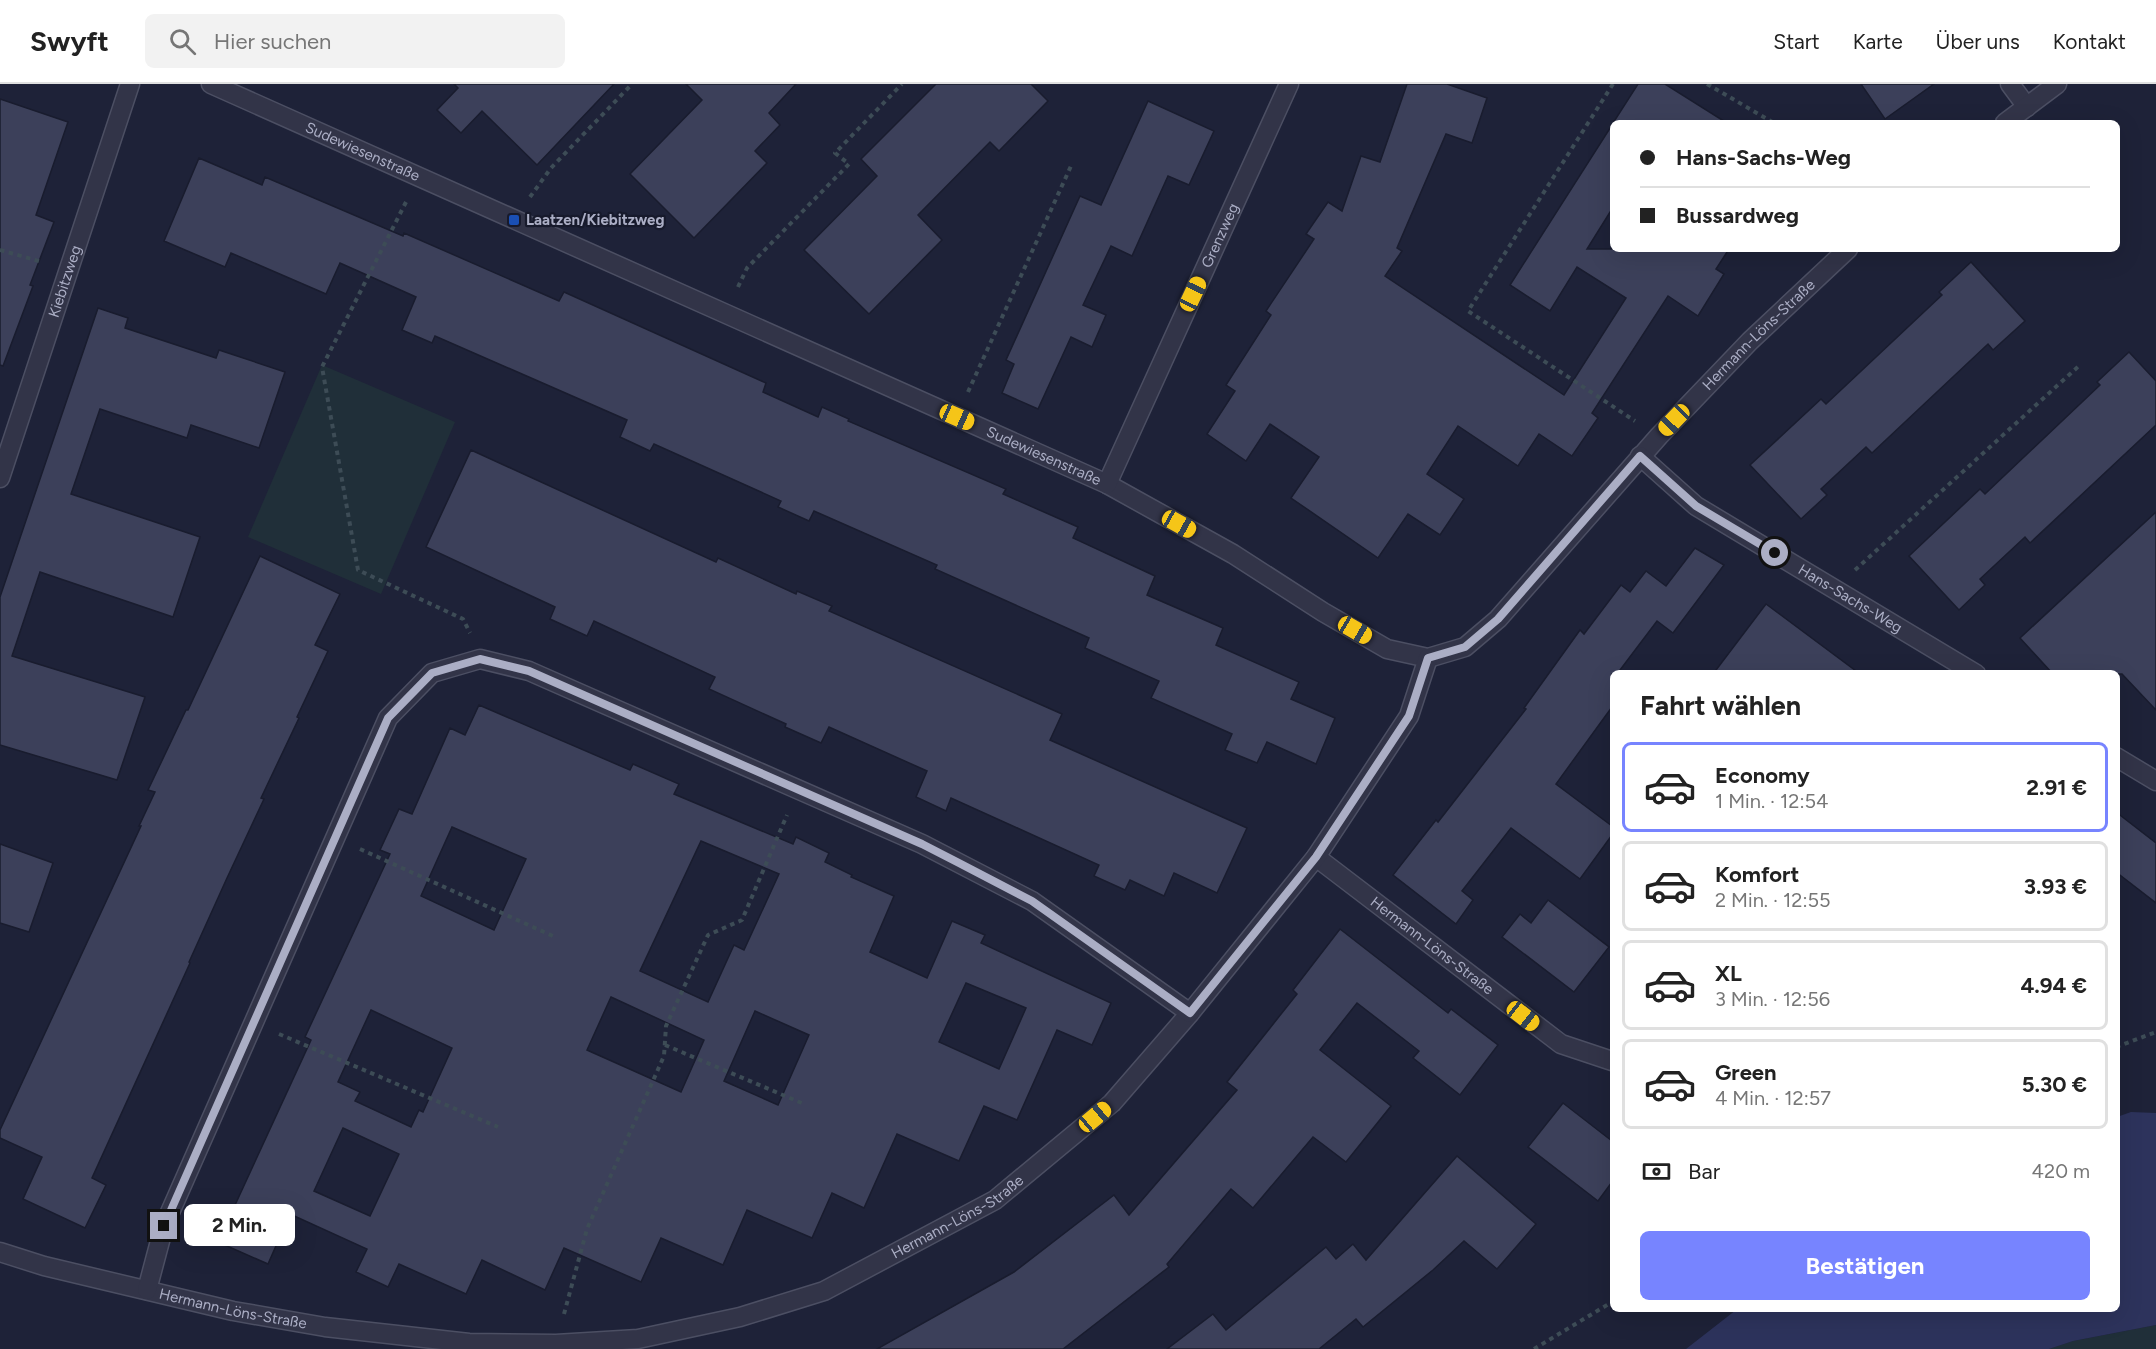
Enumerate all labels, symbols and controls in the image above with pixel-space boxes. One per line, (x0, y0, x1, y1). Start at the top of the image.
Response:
search box (145, 14, 565, 68)
text: Swyft (30, 24, 109, 58)
icon: search (166, 25, 199, 58)
text: Hier suchen (214, 28, 331, 55)
text: Start (1773, 29, 1820, 54)
text: Karte (1853, 29, 1903, 54)
text: Über uns (1936, 29, 2020, 54)
text: Kontakt (2053, 29, 2126, 54)
street label: Sudewiesenstraße (303, 118, 423, 185)
text: Hans-Sachs-Weg (1676, 144, 1851, 171)
street label: Grenzweg (1198, 200, 1243, 271)
text: Bussardweg (1676, 202, 1799, 229)
place label: Laatzen/Kiebitzweg (526, 211, 664, 229)
marker: Laatzen/Kiebitzweg (507, 213, 521, 227)
street label: Kiebitzweg (45, 243, 85, 320)
car (1177, 274, 1209, 314)
street label: Hermann-Löns-Straße (1699, 276, 1819, 394)
car (937, 401, 977, 433)
car (1655, 401, 1693, 439)
street label: Sudewiesenstraße (984, 422, 1104, 489)
car (1159, 507, 1199, 541)
route start (1761, 539, 1788, 566)
street label: Hans-Sachs-Weg (1795, 560, 1906, 637)
car (1335, 613, 1375, 647)
text: Fahrt wählen (1640, 689, 1801, 722)
icon: car (1643, 760, 1697, 814)
text: Economy (1715, 762, 1810, 789)
text: 2.91 € (2026, 774, 2087, 801)
text: 1 Min. · 12:54 (1715, 789, 1828, 813)
icon: car (1643, 859, 1697, 913)
text: Komfort (1715, 861, 1799, 888)
text: 3.93 € (2024, 873, 2087, 900)
text: 2 Min. · 12:55 (1715, 888, 1830, 912)
street label: Hermann-Löns-Straße (1367, 893, 1497, 998)
icon: car (1643, 958, 1697, 1012)
text: XL (1715, 960, 1742, 987)
text: 4.94 € (2020, 972, 2087, 999)
text: 3 Min. · 12:56 (1715, 987, 1830, 1011)
car (1503, 998, 1543, 1034)
icon: car (1643, 1057, 1697, 1111)
text: Green (1715, 1059, 1777, 1086)
text: 5.30 € (2022, 1071, 2087, 1098)
text: 4 Min. · 12:57 (1715, 1086, 1831, 1110)
car (1075, 1099, 1115, 1135)
icon: cash (1640, 1155, 1673, 1188)
text: Bar (1688, 1158, 1720, 1185)
text: 420 m (2032, 1159, 2090, 1183)
street label: Hermann-Löns-Straße (888, 1171, 1027, 1262)
callout: 2 Min. (185, 1205, 296, 1247)
route end (150, 1212, 177, 1239)
text: 2 Min. (212, 1213, 267, 1237)
button: Bestätigen (1640, 1231, 2090, 1300)
street label: Hermann-Löns-Straße (157, 1285, 308, 1333)

